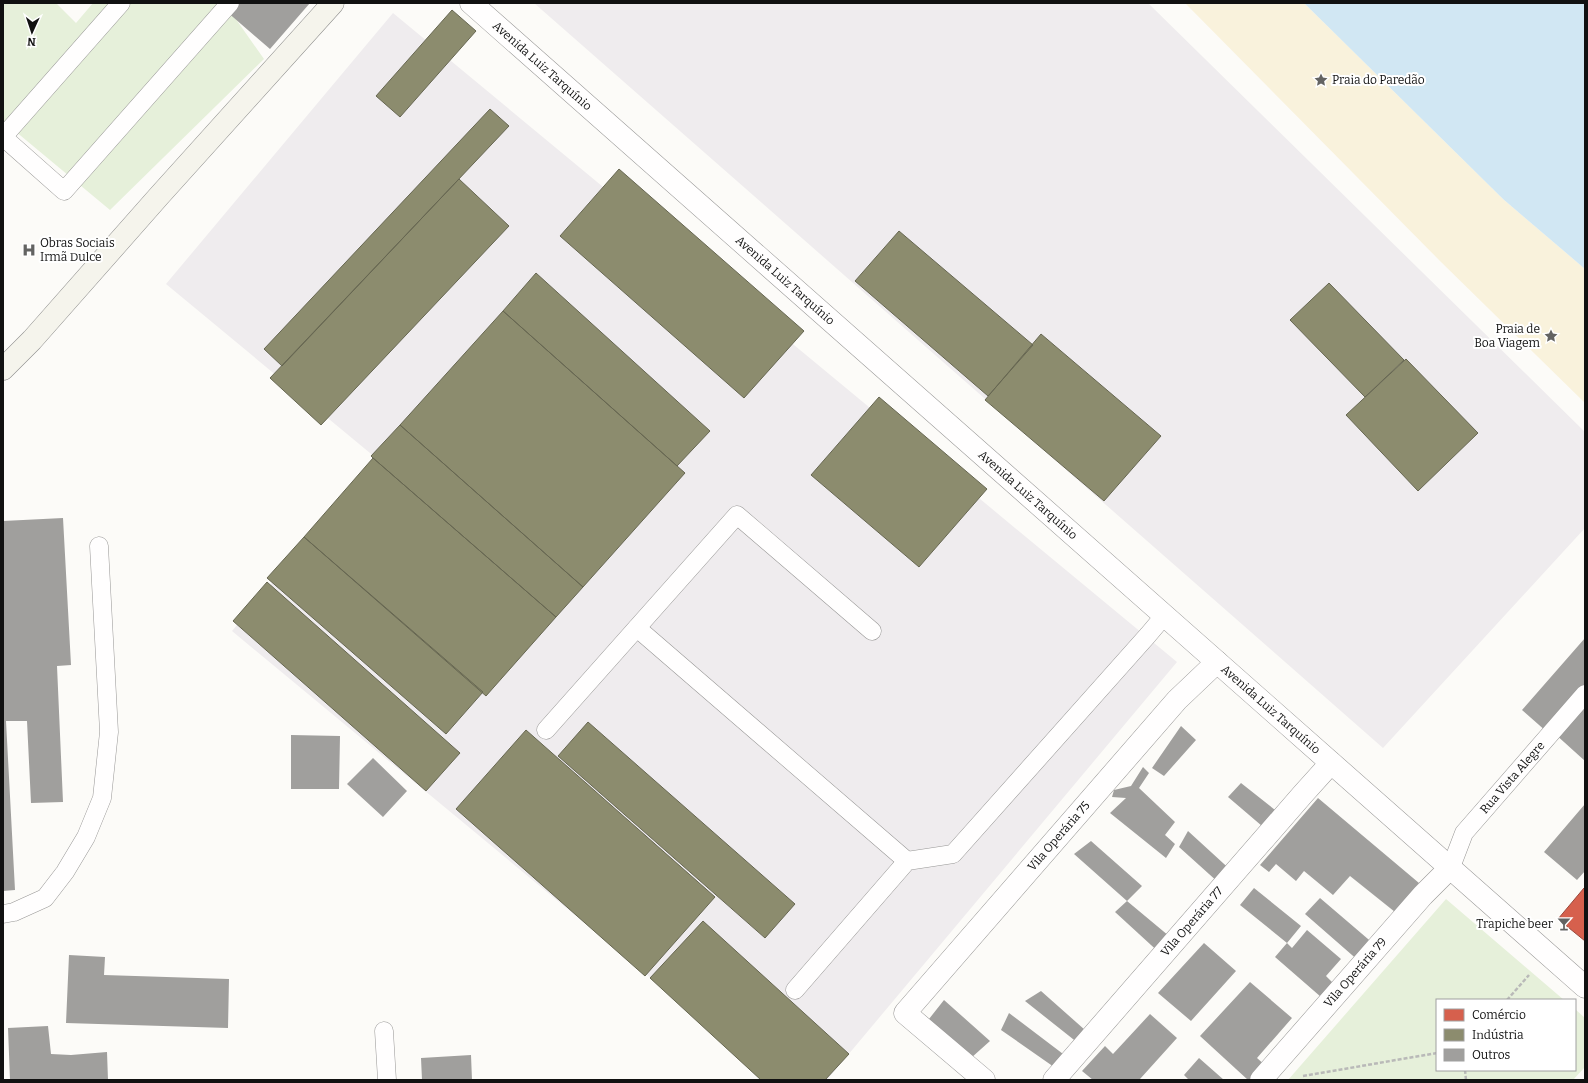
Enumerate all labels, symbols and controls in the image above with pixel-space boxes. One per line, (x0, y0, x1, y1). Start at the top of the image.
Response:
north arrow (12, 12, 52, 52)
street label: Avenida Luiz Tarquínio (490, 18, 595, 113)
text: N (26, 35, 36, 48)
place icon: Praia do Paredão (1313, 72, 1329, 88)
place label: Praia do Paredão (1332, 73, 1425, 87)
street label: Avenida Luiz Tarquínio (733, 233, 837, 328)
place label: Obras Sociais Irmã Dulce (40, 236, 115, 264)
hospital icon: Obras Sociais Irmã Dulce (21, 242, 37, 258)
place label: Praia de Boa Viagem (1474, 322, 1541, 350)
place icon: Praia de Boa Viagem (1543, 328, 1559, 344)
street label: Avenida Luiz Tarquínio (975, 447, 1080, 542)
street label: Avenida Luiz Tarquínio (1218, 662, 1323, 757)
street label: Rua Vista Alegre (1477, 739, 1547, 816)
street label: Vila Operária 75 (1025, 798, 1093, 874)
street label: Vila Operária 77 (1158, 884, 1226, 959)
bar icon: Trapiche beer (1556, 916, 1572, 932)
place label: Trapiche beer (1476, 917, 1554, 931)
street label: Vila Operária 79 (1321, 935, 1389, 1010)
legend (1436, 999, 1576, 1071)
text: Comércio (1472, 1008, 1526, 1022)
text: Indústria (1472, 1028, 1524, 1042)
text: Outros (1472, 1048, 1511, 1062)

